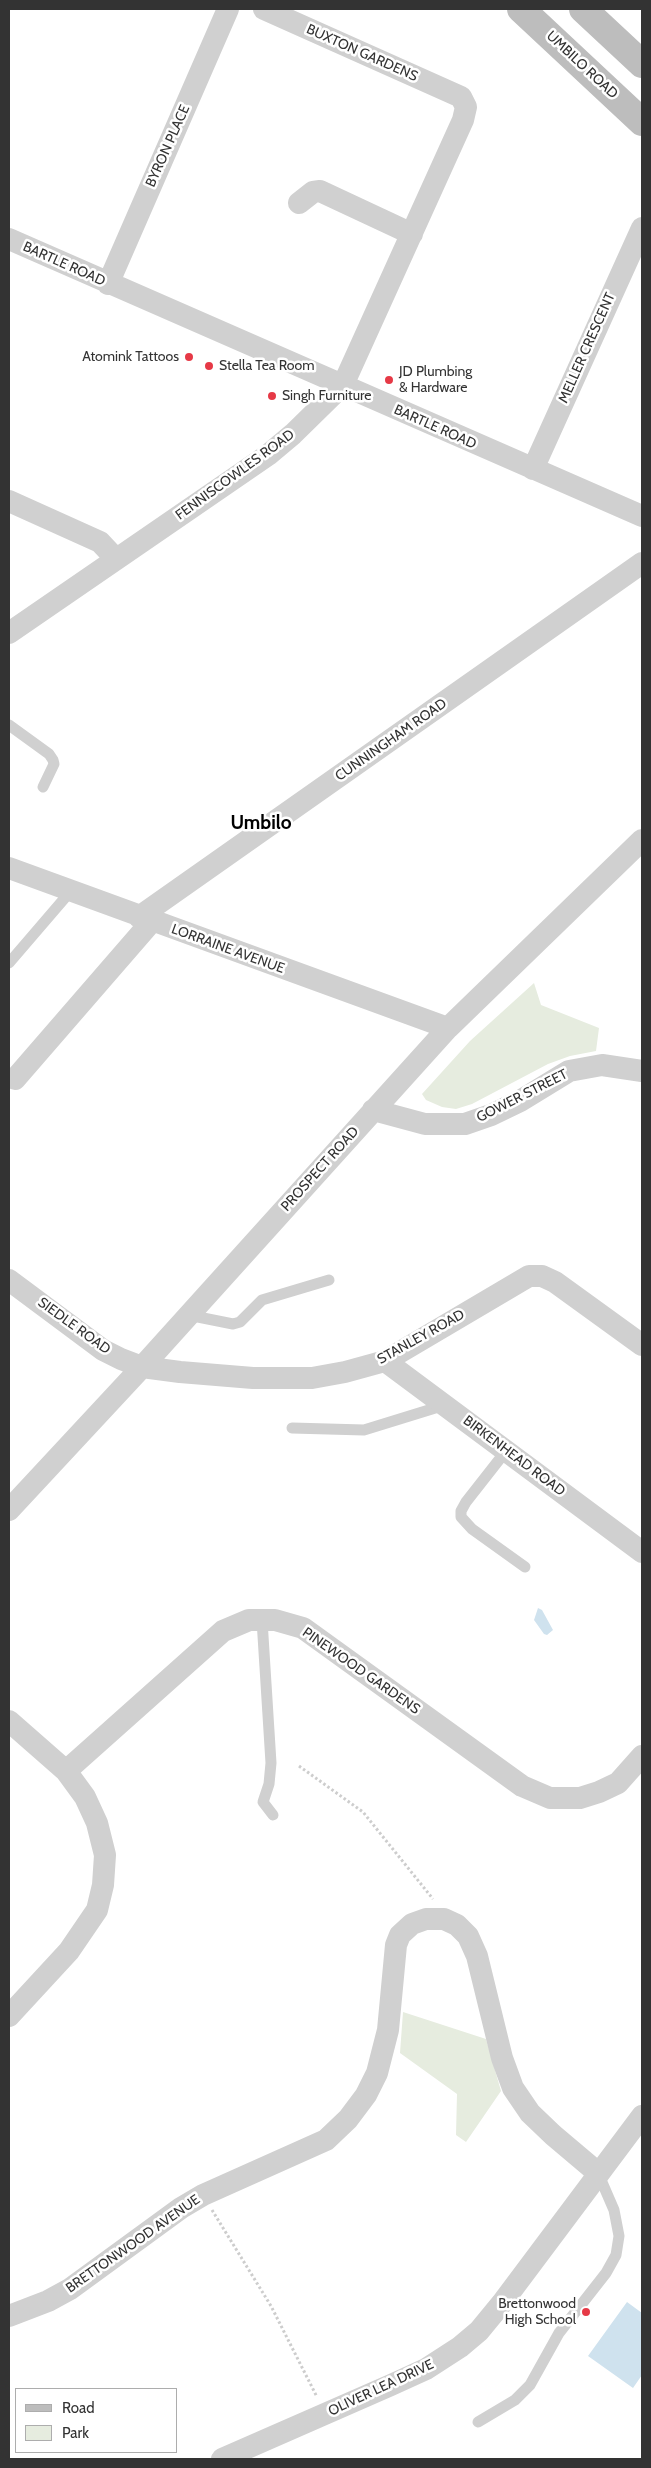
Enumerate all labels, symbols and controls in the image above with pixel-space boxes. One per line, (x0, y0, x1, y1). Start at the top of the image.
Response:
street label: BUXTON GARDENS (304, 21, 420, 85)
street label: UMBILO ROAD (543, 28, 621, 102)
street label: BYRON PLACE (142, 102, 194, 190)
street label: BARTLE ROAD (20, 238, 108, 290)
street label: MELLER CRESCENT (555, 290, 619, 406)
place label: Atomink Tattoos (82, 349, 179, 365)
marker: Atomink Tattoos (183, 351, 195, 363)
place label: Stella Tea Room (219, 358, 315, 374)
marker: Stella Tea Room (203, 360, 215, 372)
place label: JD Plumbing & Hardware (399, 364, 472, 397)
marker: JD Plumbing & Hardware (383, 374, 395, 386)
place label: Singh Furniture (282, 388, 371, 404)
marker: Singh Furniture (266, 390, 278, 402)
street label: BARTLE ROAD (391, 401, 479, 453)
street label: FENNISCOWLES ROAD (172, 426, 298, 524)
street label: CUNNINGHAM ROAD (332, 695, 450, 785)
district label: Umbilo (231, 812, 291, 834)
street label: LORRAINE AVENUE (169, 921, 287, 977)
street label: GOWER STREET (474, 1066, 570, 1126)
street label: PROSPECT ROAD (278, 1123, 362, 1215)
street label: SIEDLE ROAD (34, 1294, 114, 1358)
street label: STANLEY ROAD (374, 1306, 468, 1368)
street label: BIRKENHEAD ROAD (460, 1412, 568, 1500)
street label: PINEWOOD GARDENS (299, 1624, 423, 1718)
street label: BRETTONWOOD AVENUE (63, 2191, 203, 2297)
place label: Brettonwood High School (498, 2296, 576, 2328)
marker: Brettonwood High School (580, 2306, 592, 2318)
street label: OLIVER LEA DRIVE (326, 2356, 436, 2420)
legend (15, 2388, 178, 2453)
text: Road (62, 2399, 95, 2417)
text: Park (62, 2424, 89, 2442)

